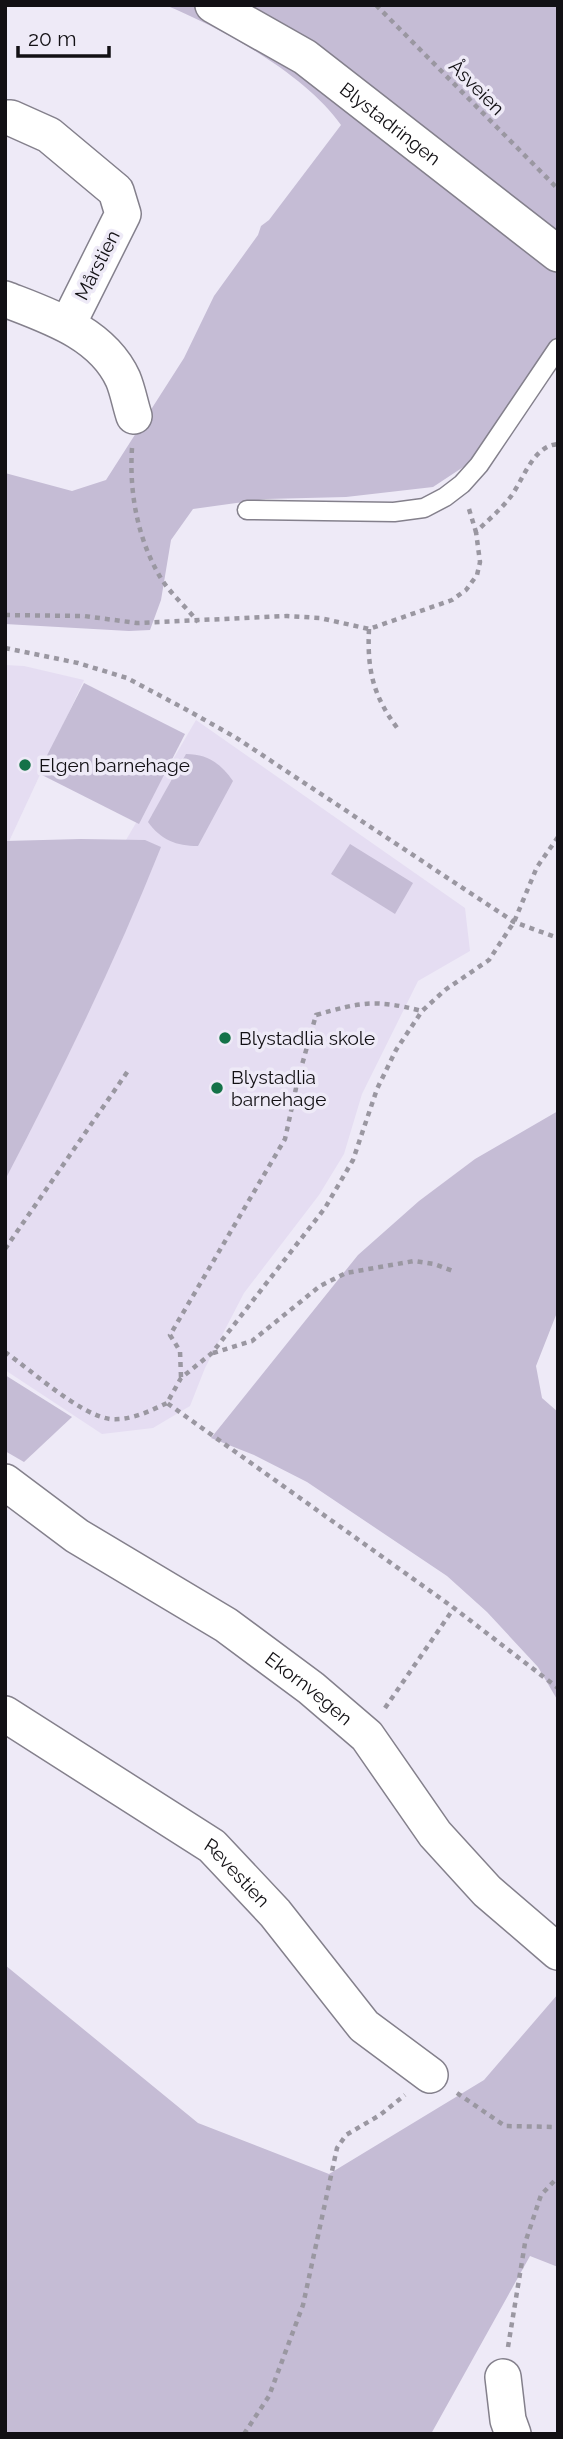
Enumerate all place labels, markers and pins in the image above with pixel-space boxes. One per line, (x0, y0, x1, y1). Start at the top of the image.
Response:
place label: Elgen barnehage (39, 754, 190, 776)
marker: Elgen barnehage (17, 757, 33, 773)
place label: Blystadlia skole (239, 1027, 375, 1049)
marker: Blystadlia skole (217, 1030, 233, 1046)
place label: Blystadlia barnehage (231, 1066, 326, 1110)
marker: Blystadlia barnehage (209, 1080, 225, 1096)

